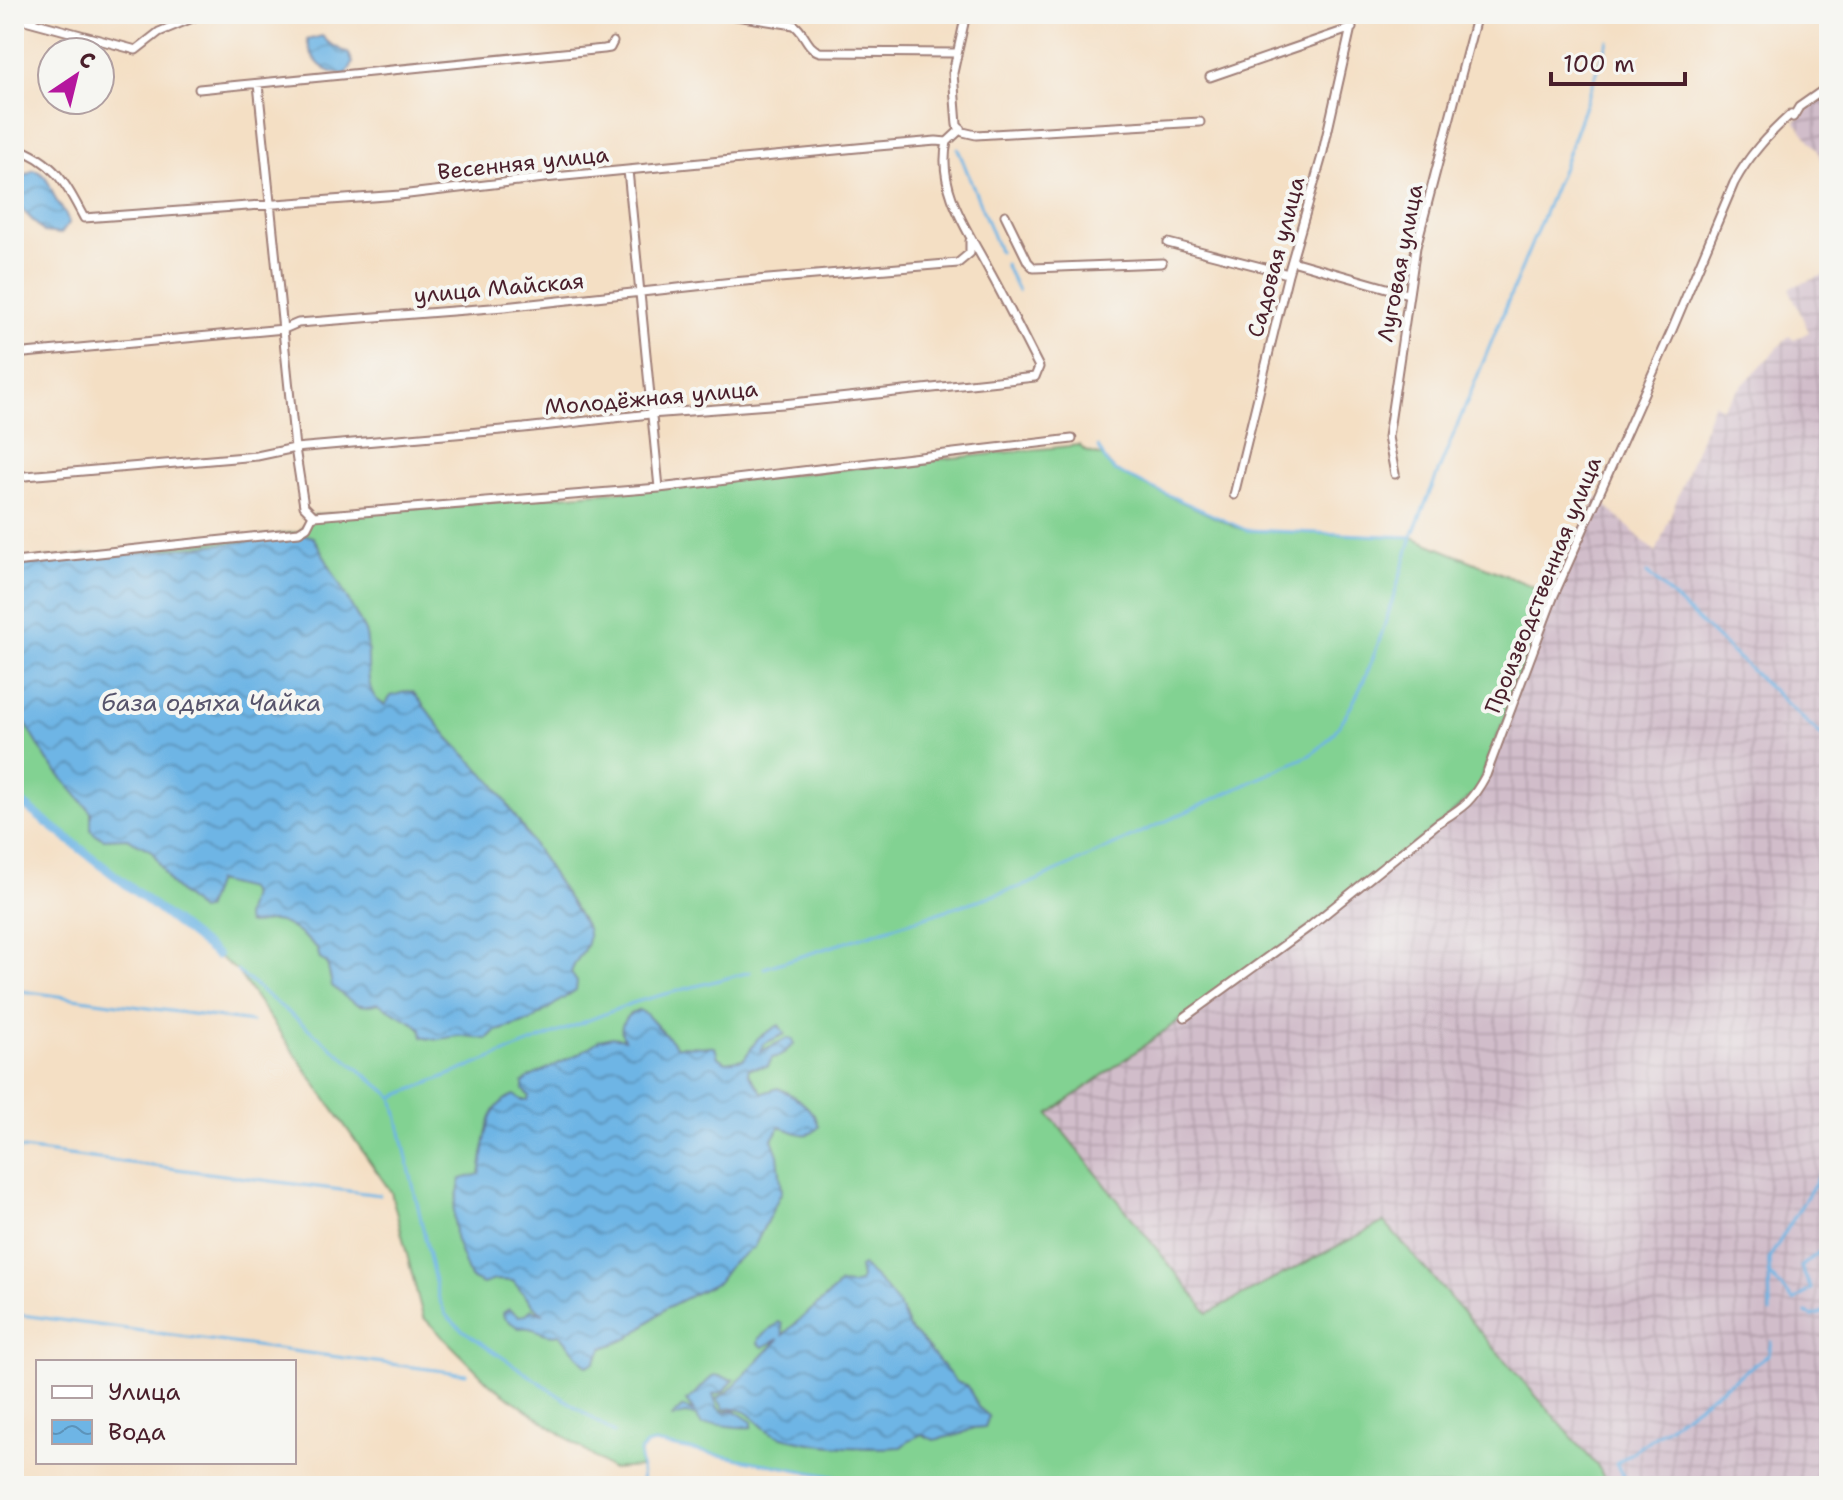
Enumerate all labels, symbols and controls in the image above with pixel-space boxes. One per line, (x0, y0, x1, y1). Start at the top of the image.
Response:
north arrow (36, 36, 116, 116)
scale bar (1551, 36, 1685, 86)
text: С (73, 44, 101, 76)
text: 100 m (1563, 48, 1635, 80)
street label: Весенняя улица (436, 140, 610, 186)
street label: Садовая улица (1241, 173, 1311, 341)
street label: Луговая улица (1370, 181, 1430, 344)
street label: улица Майская (413, 266, 585, 310)
street label: Молодёжная улица (543, 374, 759, 422)
street label: Производственная улица (1478, 452, 1608, 718)
water label: база одыха Чайка (101, 687, 321, 719)
legend (36, 1360, 296, 1464)
text: Улица (108, 1376, 181, 1408)
text: Вода (108, 1416, 166, 1448)

